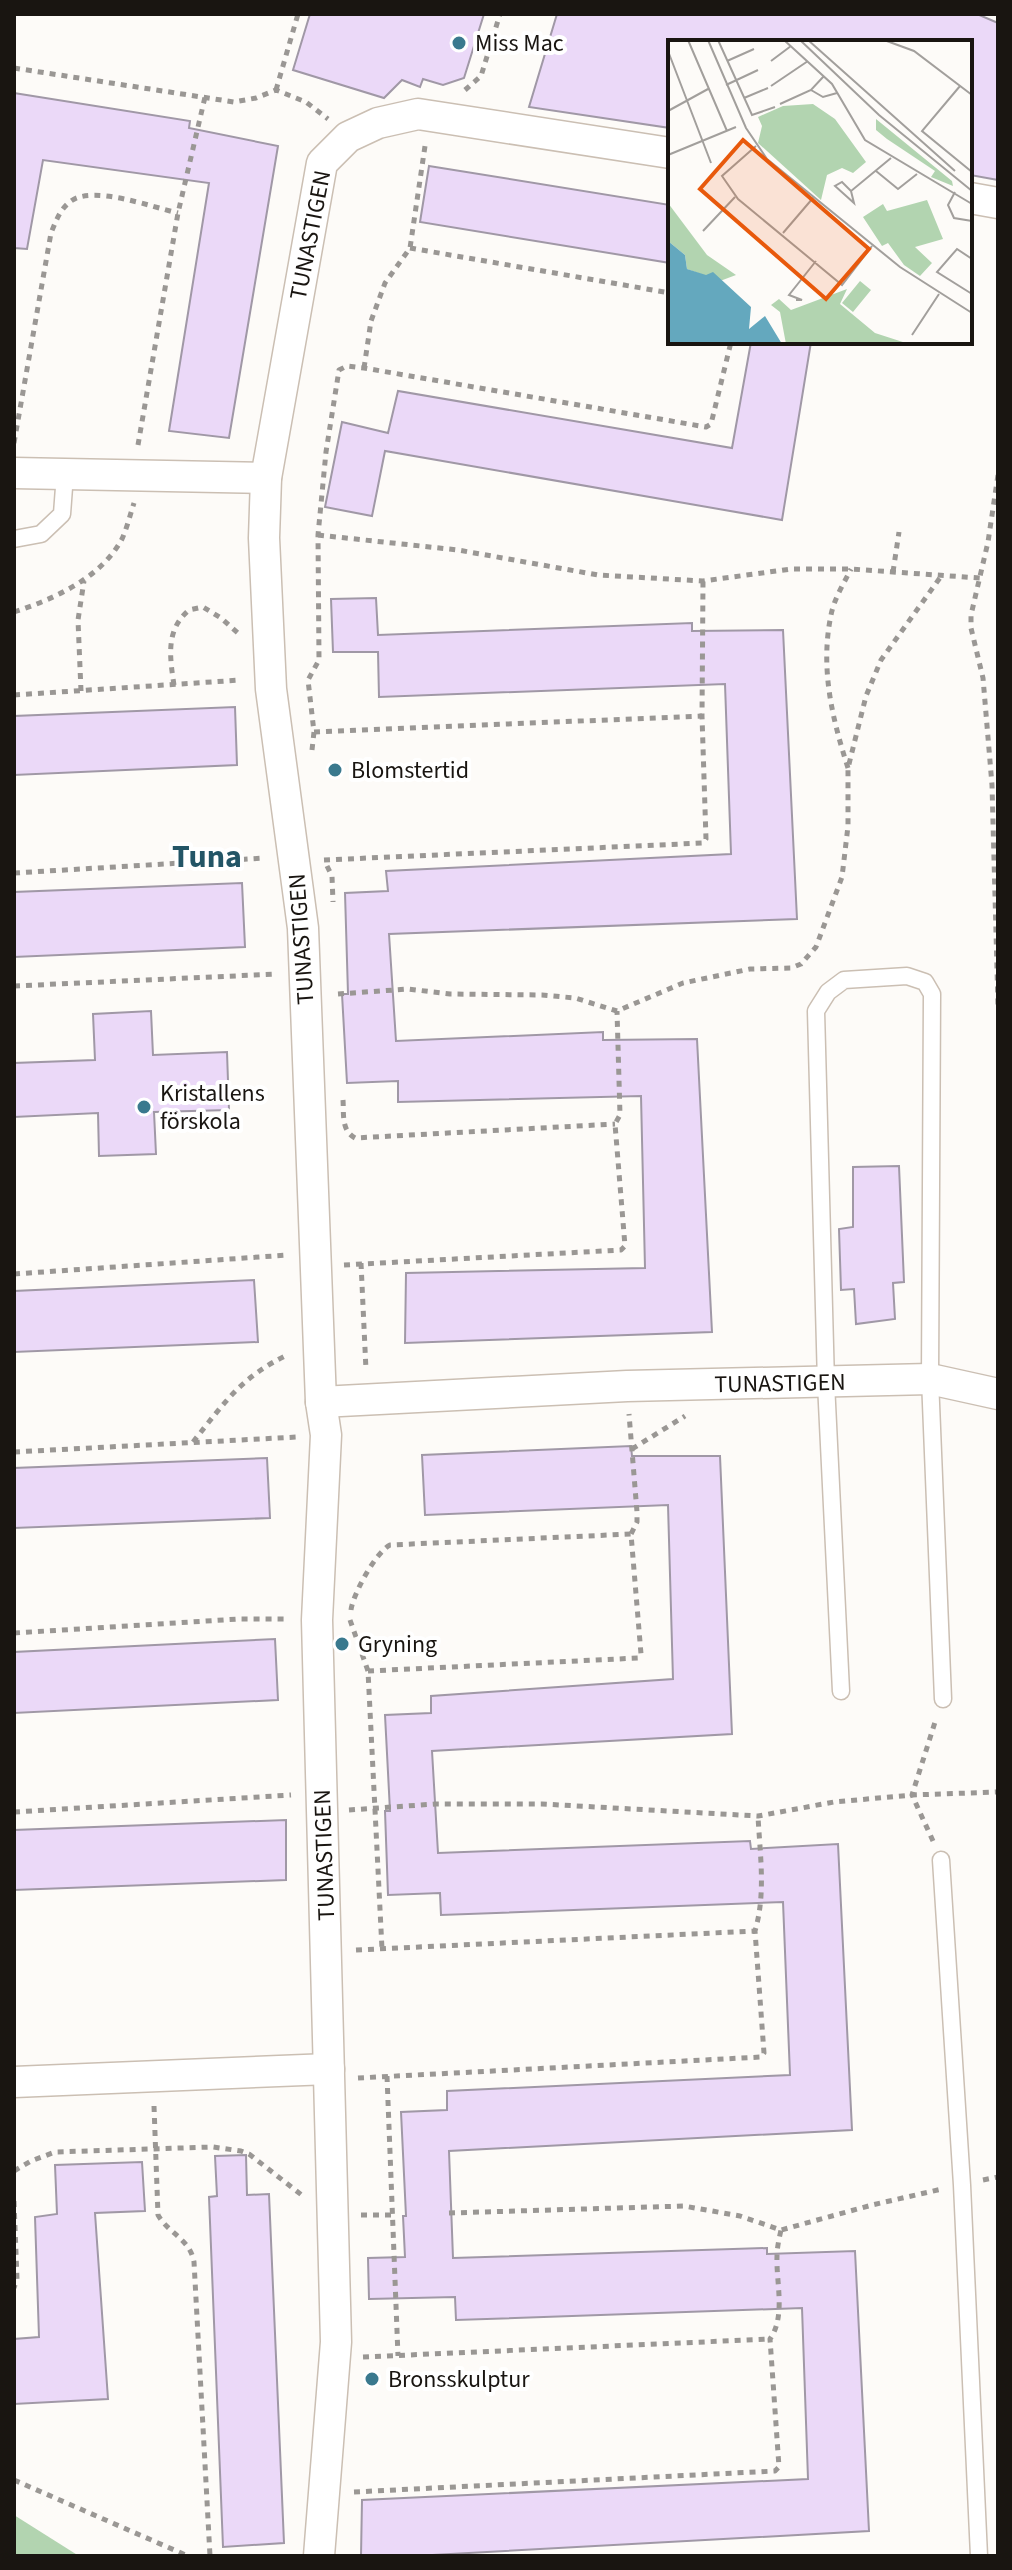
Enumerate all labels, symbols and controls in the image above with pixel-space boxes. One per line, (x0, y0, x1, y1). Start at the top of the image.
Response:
place label: Miss Mac (475, 26, 564, 61)
marker: Miss Mac (450, 34, 468, 52)
inset map (668, 40, 972, 344)
street label: TUNASTIGEN (281, 167, 340, 303)
place label: Blomstertid (351, 753, 469, 788)
marker: Blomstertid (326, 761, 344, 779)
district label: Tuna (172, 834, 242, 880)
street label: TUNASTIGEN (279, 872, 324, 1006)
place label: Kristallens förskola (160, 1076, 265, 1139)
marker: Kristallens förskola (135, 1098, 153, 1116)
street label: TUNASTIGEN (714, 1365, 846, 1402)
place label: Gryning (358, 1627, 437, 1662)
marker: Gryning (333, 1635, 351, 1653)
street label: TUNASTIGEN (305, 1789, 344, 1921)
place label: Bronsskulptur (388, 2362, 530, 2397)
marker: Bronsskulptur (363, 2370, 381, 2388)

